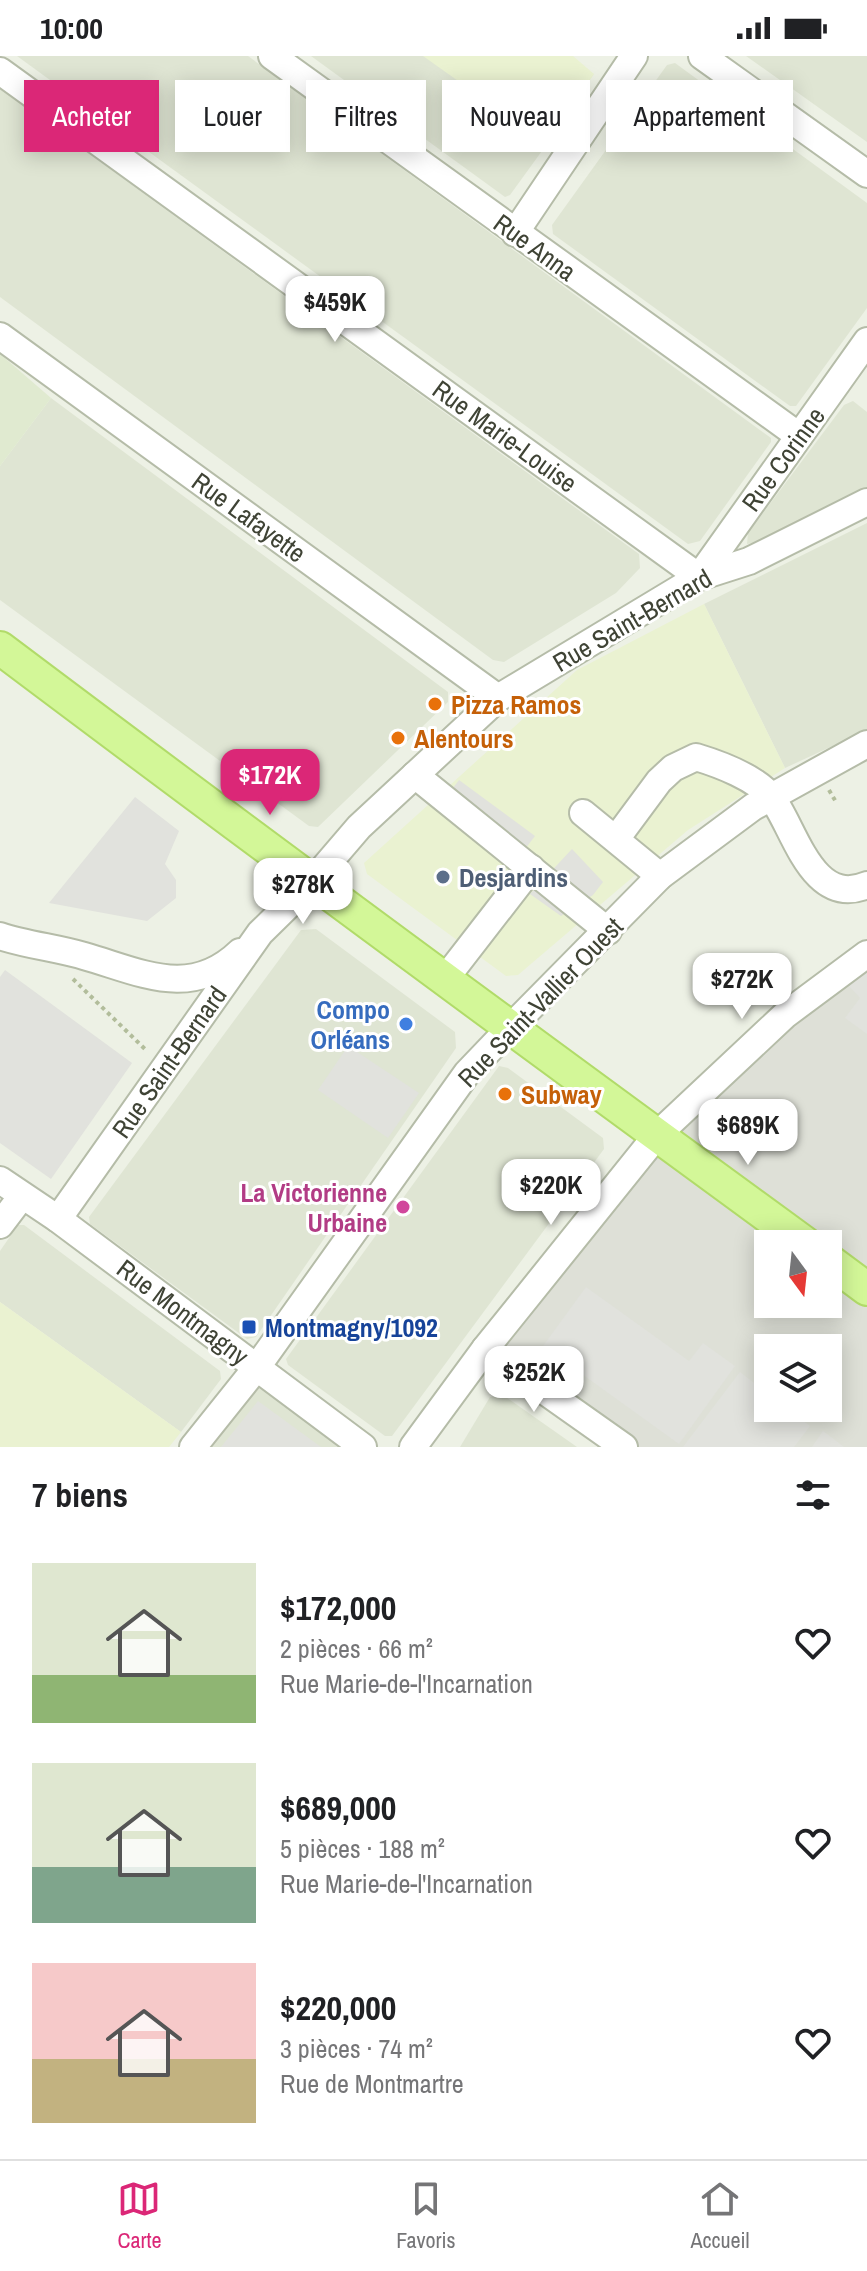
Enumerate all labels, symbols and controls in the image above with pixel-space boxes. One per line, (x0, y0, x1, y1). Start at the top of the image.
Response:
text: 10:00 (40, 8, 103, 48)
chip: Acheter (24, 80, 159, 152)
chip: Louer (175, 80, 290, 152)
chip: Filtres (306, 80, 426, 152)
chip: Nouveau (442, 80, 590, 152)
chip: Appartement (606, 80, 793, 152)
street label: Rue Anna (487, 205, 583, 289)
pin: $459K (279, 276, 391, 344)
text: $459K (304, 284, 366, 319)
street label: Rue Marie-Louise (426, 372, 584, 500)
street label: Rue Corinne (733, 400, 833, 518)
street label: Rue Lafayette (185, 464, 313, 570)
street label: Rue Saint-Bernard (546, 560, 718, 680)
place label: Pizza Ramos (451, 687, 581, 722)
marker: Pizza Ramos (426, 695, 444, 713)
place label: Alentours (414, 721, 514, 756)
marker: Alentours (389, 729, 407, 747)
pin: $172K (214, 749, 326, 817)
text: $172K (239, 757, 301, 792)
pin: $278K (247, 858, 359, 926)
place label: Desjardins (459, 860, 568, 895)
text: $278K (272, 866, 334, 901)
marker: Desjardins (434, 868, 452, 886)
street label: Rue Saint-Vallier Ouest (450, 909, 630, 1095)
pin: $272K (686, 953, 798, 1021)
text: $272K (711, 961, 773, 996)
street label: Rue Saint-Bernard (104, 979, 234, 1145)
place label: Compo Orléans (311, 992, 390, 1057)
marker: Compo Orléans (397, 1015, 415, 1033)
place label: Subway (521, 1077, 602, 1112)
marker: Subway (496, 1085, 514, 1103)
pin: $689K (692, 1099, 804, 1167)
text: $689K (717, 1107, 779, 1142)
pin: $220K (495, 1159, 607, 1227)
text: $220K (520, 1167, 582, 1202)
place label: La Victorienne Urbaine (240, 1175, 387, 1240)
marker: La Victorienne Urbaine (394, 1198, 412, 1216)
north arrow (754, 1230, 842, 1318)
map controls (754, 1230, 842, 1422)
street label: Rue Montmagny (110, 1251, 256, 1373)
place label: Montmagny/1092 (265, 1310, 438, 1345)
marker: Montmagny/1092 (240, 1318, 258, 1336)
button: layers (754, 1334, 842, 1422)
pin: $252K (478, 1346, 590, 1414)
text: $252K (503, 1354, 565, 1389)
text: 7 biens (32, 1472, 128, 1518)
icon: filters (791, 1473, 835, 1517)
text: $172,000 (280, 1585, 396, 1631)
icon: home (96, 1595, 192, 1691)
icon: heart (791, 1621, 835, 1665)
text: 2 pièces · 66 m² (280, 1631, 433, 1666)
text: Rue Marie-de-l'Incarnation (280, 1666, 533, 1701)
text: $689,000 (280, 1785, 396, 1831)
icon: home (96, 1795, 192, 1891)
icon: heart (791, 1821, 835, 1865)
text: 5 pièces · 188 m² (280, 1831, 445, 1866)
text: Rue Marie-de-l'Incarnation (280, 1866, 533, 1901)
text: $220,000 (280, 1985, 396, 2031)
icon: home (96, 1995, 192, 2091)
icon: heart (791, 2021, 835, 2065)
text: 3 pièces · 74 m² (280, 2031, 433, 2066)
text: Rue de Montmartre (280, 2066, 464, 2101)
tab: Carte (117, 2177, 162, 2255)
tab: Favoris (396, 2177, 456, 2255)
tab: Accueil (690, 2177, 750, 2255)

